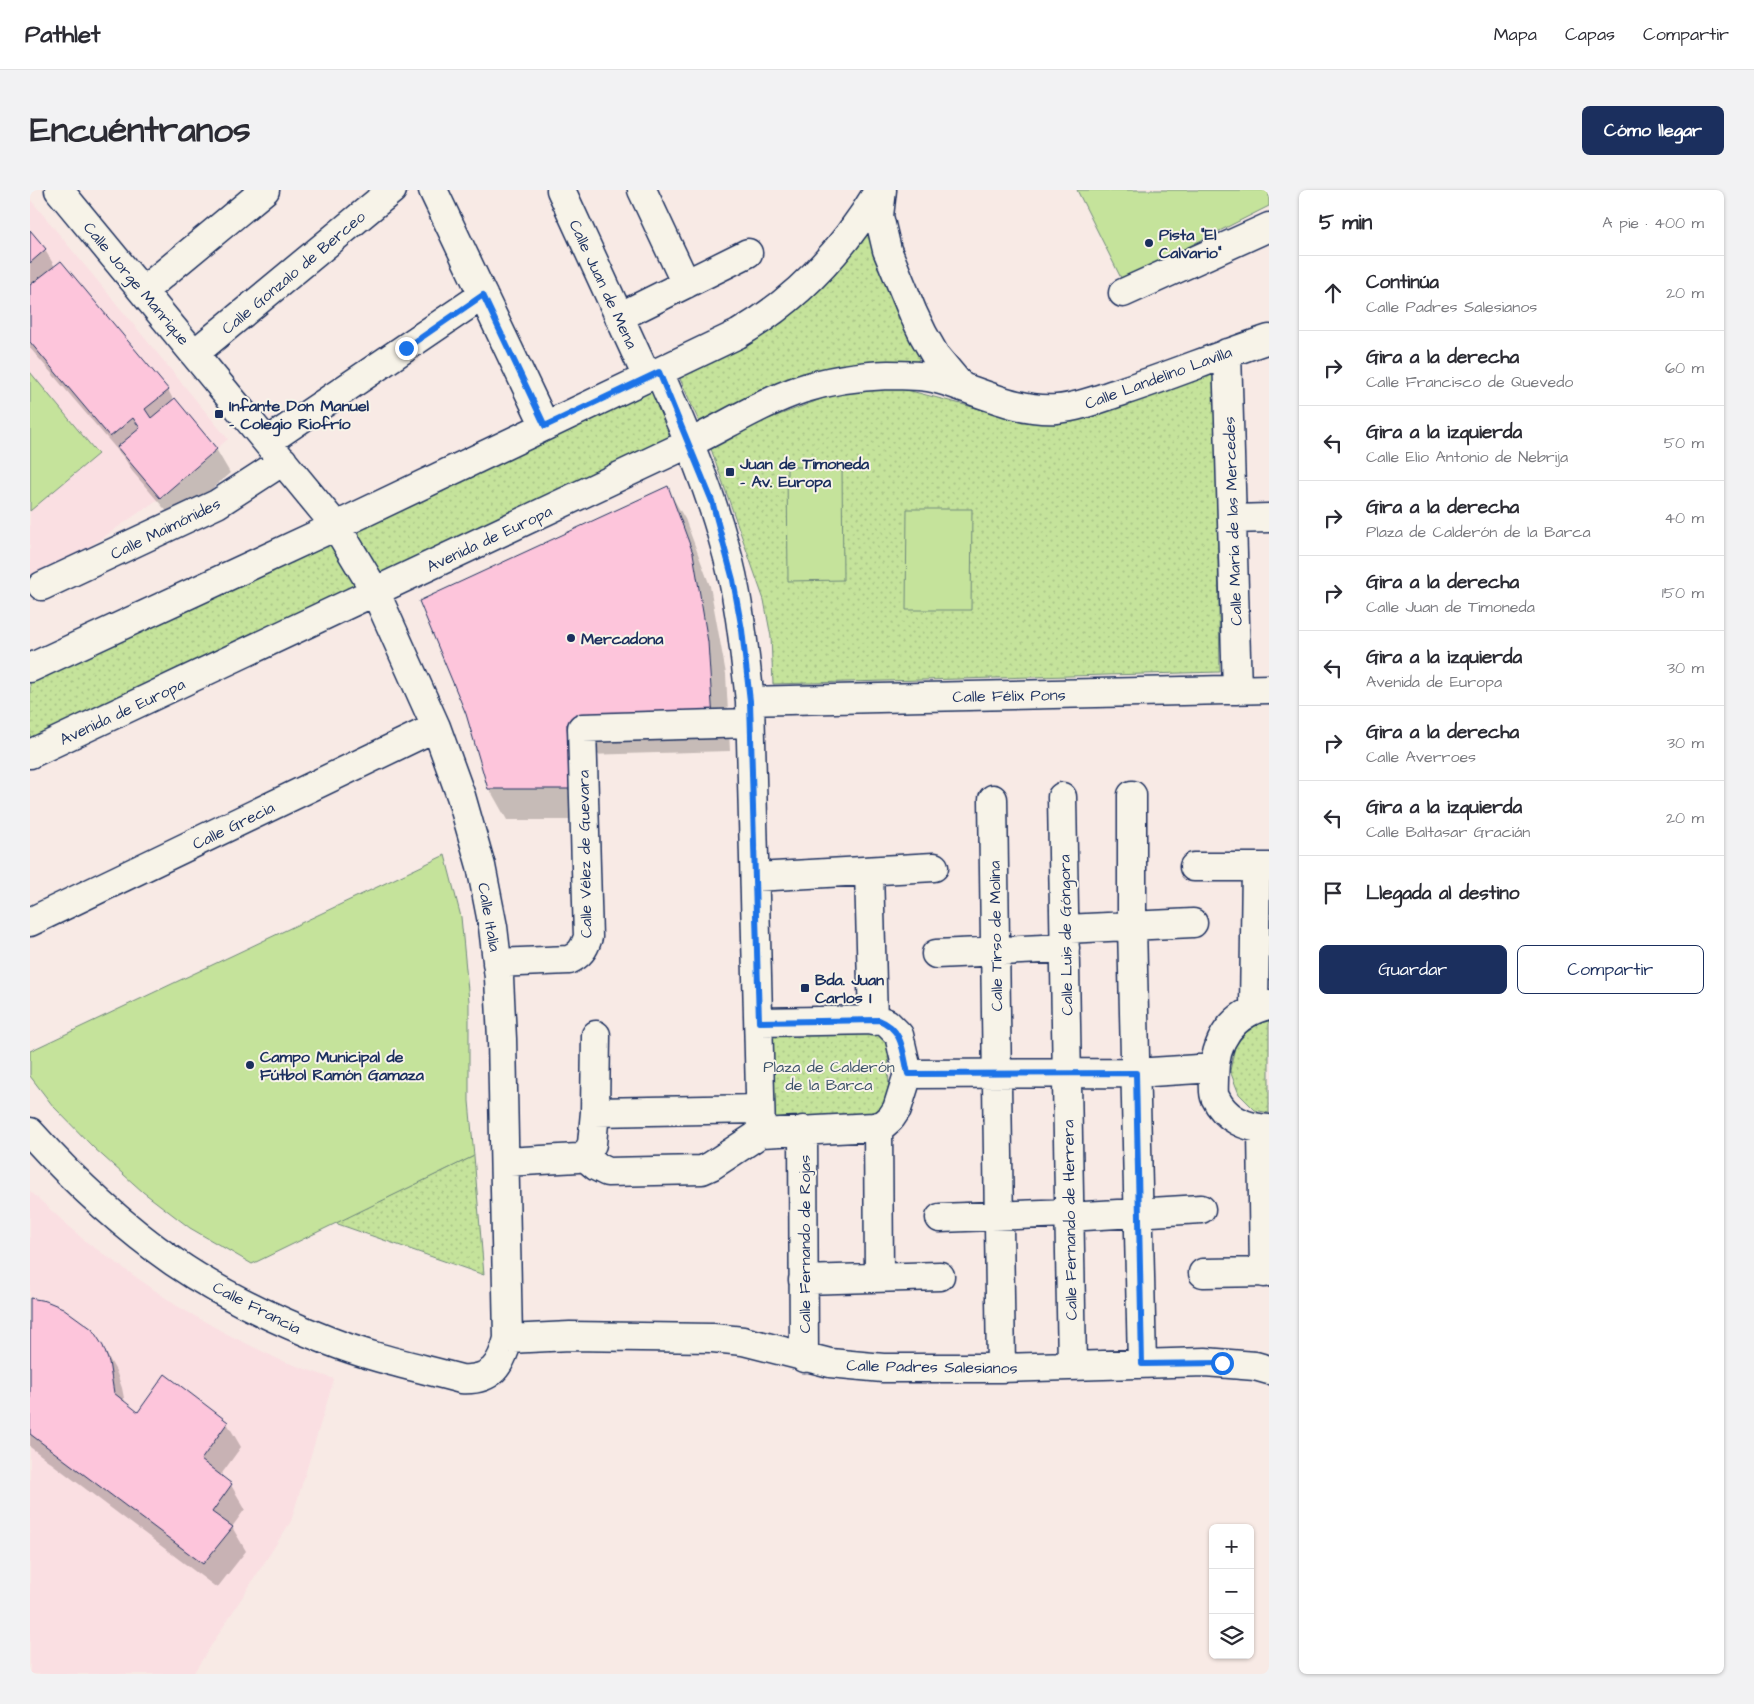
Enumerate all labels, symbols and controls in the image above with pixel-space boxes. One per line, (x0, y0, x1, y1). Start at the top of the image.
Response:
text: Pathlet (25, 18, 101, 52)
text: Mapa (1494, 22, 1537, 47)
text: Capas (1565, 22, 1615, 47)
text: Compartir (1643, 22, 1729, 47)
text: Encuéntranos (30, 106, 251, 155)
button: Cómo llegar (1582, 106, 1724, 155)
street label: Calle Gonzalo de Berceo (217, 206, 370, 340)
text: 5 min (1319, 208, 1372, 237)
text: A pie · 400 m (1602, 212, 1704, 234)
street label: Calle Juan de Mena (564, 216, 643, 353)
street label: Calle Jorge Manrique (77, 217, 195, 351)
place label: Pista "El Calvario" (1159, 224, 1222, 264)
marker: Pista "El Calvario" (1143, 237, 1155, 249)
text: Continúa (1366, 269, 1439, 296)
icon: ahead (1319, 279, 1347, 307)
text: 20 m (1666, 282, 1704, 304)
text: Calle Padres Salesianos (1366, 296, 1537, 318)
route end (395, 337, 418, 360)
street label: Calle Landelino Lavilla (1082, 341, 1235, 415)
text: Gira a la derecha (1366, 344, 1519, 371)
icon: right (1319, 354, 1347, 382)
text: 60 m (1665, 357, 1704, 379)
text: Calle Francisco de Quevedo (1366, 371, 1573, 393)
place label: Infante Don Manuel - Colegio Riofrío (229, 395, 370, 437)
marker: Infante Don Manuel - Colegio Riofrío (213, 408, 225, 420)
street label: Calle María de las Mercedes (1218, 416, 1248, 626)
text: Gira a la izquierda (1366, 419, 1522, 446)
icon: left (1319, 429, 1347, 457)
text: 50 m (1664, 432, 1704, 454)
text: Calle Elio Antonio de Nebrija (1366, 446, 1568, 468)
place label: Juan de Timoneda - Av. Europa (739, 453, 870, 493)
marker: Juan de Timoneda - Av. Europa (724, 466, 736, 478)
street label: Calle Maimónides (107, 493, 224, 565)
text: Gira a la derecha (1366, 494, 1519, 521)
street label: Avenida de Europa (423, 500, 556, 578)
icon: right (1319, 504, 1347, 532)
text: 40 m (1664, 507, 1704, 529)
text: Plaza de Calderón de la Barca (1366, 521, 1591, 543)
text: Gira a la derecha (1366, 569, 1519, 596)
icon: right (1319, 579, 1347, 607)
text: 150 m (1662, 582, 1704, 604)
text: Calle Juan de Timoneda (1366, 596, 1535, 618)
place label: Mercadona (581, 628, 664, 650)
marker: Mercadona (565, 632, 577, 644)
text: Gira a la izquierda (1366, 644, 1522, 671)
icon: left (1319, 654, 1347, 682)
text: 30 m (1667, 657, 1704, 679)
text: Avenida de Europa (1366, 671, 1502, 693)
street label: Avenida de Europa (56, 673, 189, 751)
street label: Calle Félix Pons (952, 684, 1066, 708)
text: Gira a la derecha (1366, 719, 1519, 746)
icon: right (1319, 729, 1347, 757)
text: 30 m (1667, 732, 1704, 754)
text: Calle Averroes (1366, 746, 1476, 768)
street label: Calle Vélez de Guevara (573, 770, 597, 938)
text: Gira a la izquierda (1366, 794, 1522, 821)
street label: Calle Grecia (189, 797, 278, 855)
icon: left (1319, 804, 1347, 832)
text: 20 m (1666, 807, 1704, 829)
text: Calle Baltasar Gracián (1366, 821, 1530, 843)
street label: Calle Luis de Góngora (1054, 854, 1079, 1016)
street label: Calle Tirso de Molina (984, 860, 1008, 1012)
icon: arrive (1319, 879, 1347, 907)
text: Llegada al destino (1366, 880, 1519, 907)
street label: Calle Italia (472, 881, 506, 953)
button: Guardar (1319, 945, 1507, 994)
button: Compartir (1517, 945, 1704, 994)
place label: Bda. Juan Carlos I (815, 969, 884, 1009)
marker: Bda. Juan Carlos I (799, 982, 811, 994)
place label: Campo Municipal de Fútbol Ramón Gamaza (260, 1046, 425, 1086)
park label: Plaza de Calderón de la Barca (763, 1056, 895, 1096)
marker: Campo Municipal de Fútbol Ramón Gamaza (244, 1059, 256, 1071)
street label: Calle Fernando de Herrera (1057, 1119, 1083, 1321)
street label: Calle Fernando de Rojas (794, 1155, 816, 1333)
street label: Calle Francia (209, 1276, 304, 1340)
route start (1211, 1352, 1234, 1375)
street label: Calle Padres Salesianos (846, 1355, 1018, 1379)
map controls (1209, 1524, 1254, 1659)
button: + (1209, 1524, 1254, 1569)
button: − (1209, 1569, 1254, 1614)
button: layers (1209, 1614, 1254, 1659)

